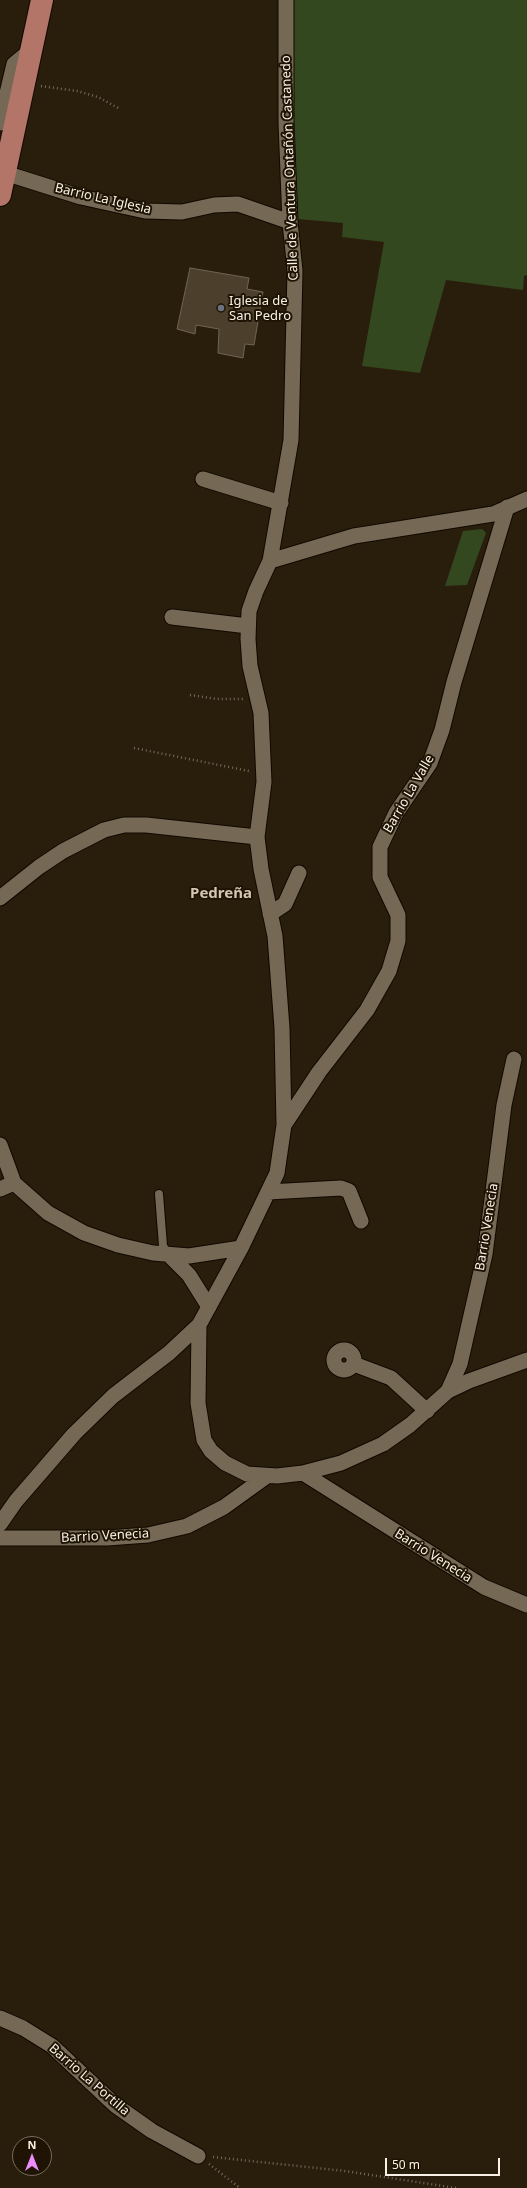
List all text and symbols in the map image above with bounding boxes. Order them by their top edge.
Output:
street label: Calle de Ventura Ontañón Castanedo [278,55,302,281]
street label: Barrio La Iglesia [53,180,153,218]
place label: Iglesia de San Pedro [229,293,291,324]
marker: Iglesia de San Pedro [216,303,226,313]
street label: Barrio La Valle [380,752,438,836]
district label: Pedreña [190,885,252,903]
street label: Barrio Venecia [472,1182,502,1272]
street label: Barrio Venecia [61,1526,149,1546]
street label: Barrio Venecia [391,1526,475,1586]
street label: Barrio La Portilla [46,2041,132,2119]
north arrow [12,2136,52,2176]
text: N [28,2137,36,2152]
scale bar [387,2150,502,2176]
text: 50 m [392,2156,420,2173]

